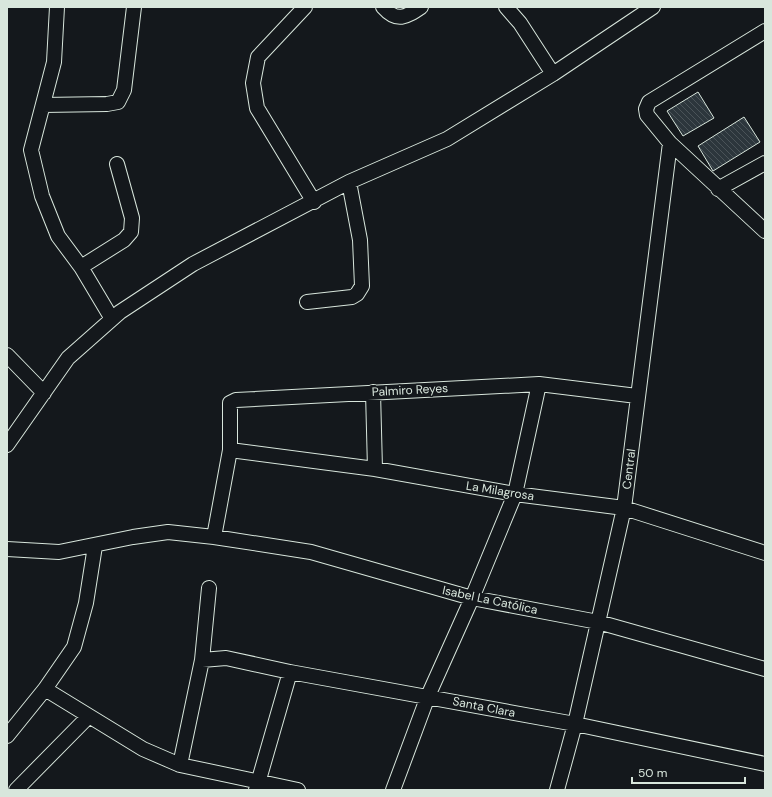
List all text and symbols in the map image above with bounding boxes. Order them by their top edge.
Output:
street label: Palmiro Reyes [371,380,449,400]
street label: Central [619,448,639,490]
street label: La Milagrosa [465,478,535,504]
street label: Isabel La Católica [441,582,539,618]
street label: Santa Clara [451,693,517,721]
scale bar [632,759,745,785]
text: 50 m [638,765,667,781]

